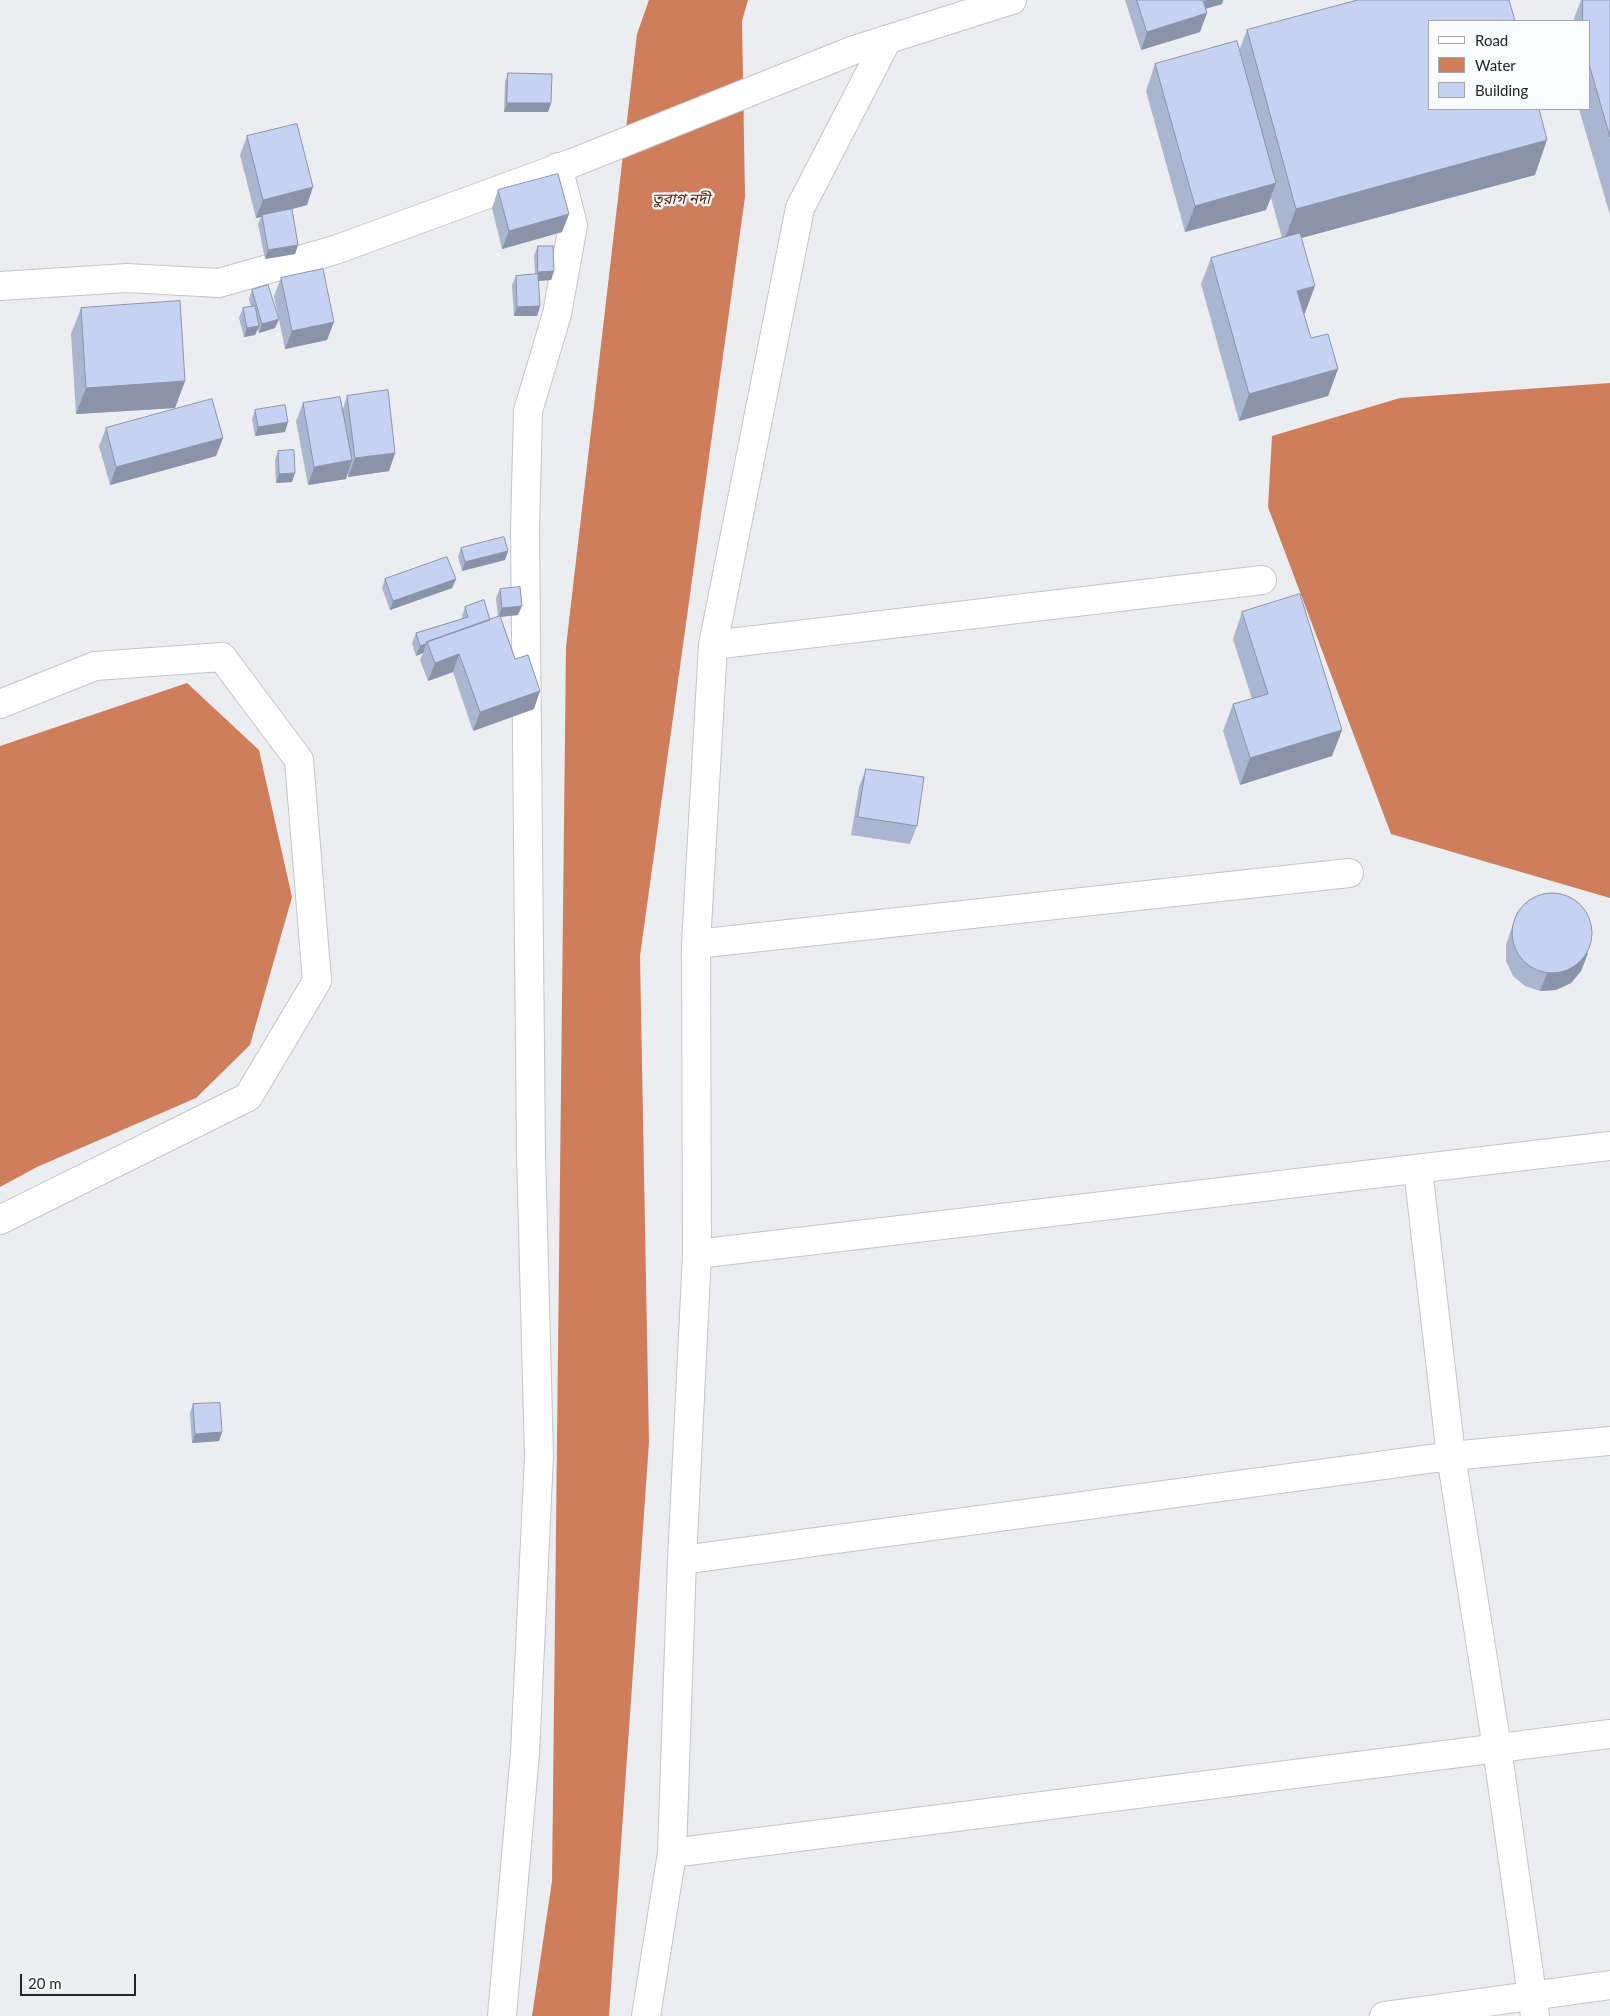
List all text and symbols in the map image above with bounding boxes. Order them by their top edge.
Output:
legend [1428,20,1590,110]
text: Road [1475,31,1508,49]
text: Water [1475,56,1516,74]
text: Building [1475,81,1528,99]
water label: তুরাগ নদী [652,190,710,208]
scale bar [22,1964,139,1996]
text: 20 m [28,1974,62,1992]

